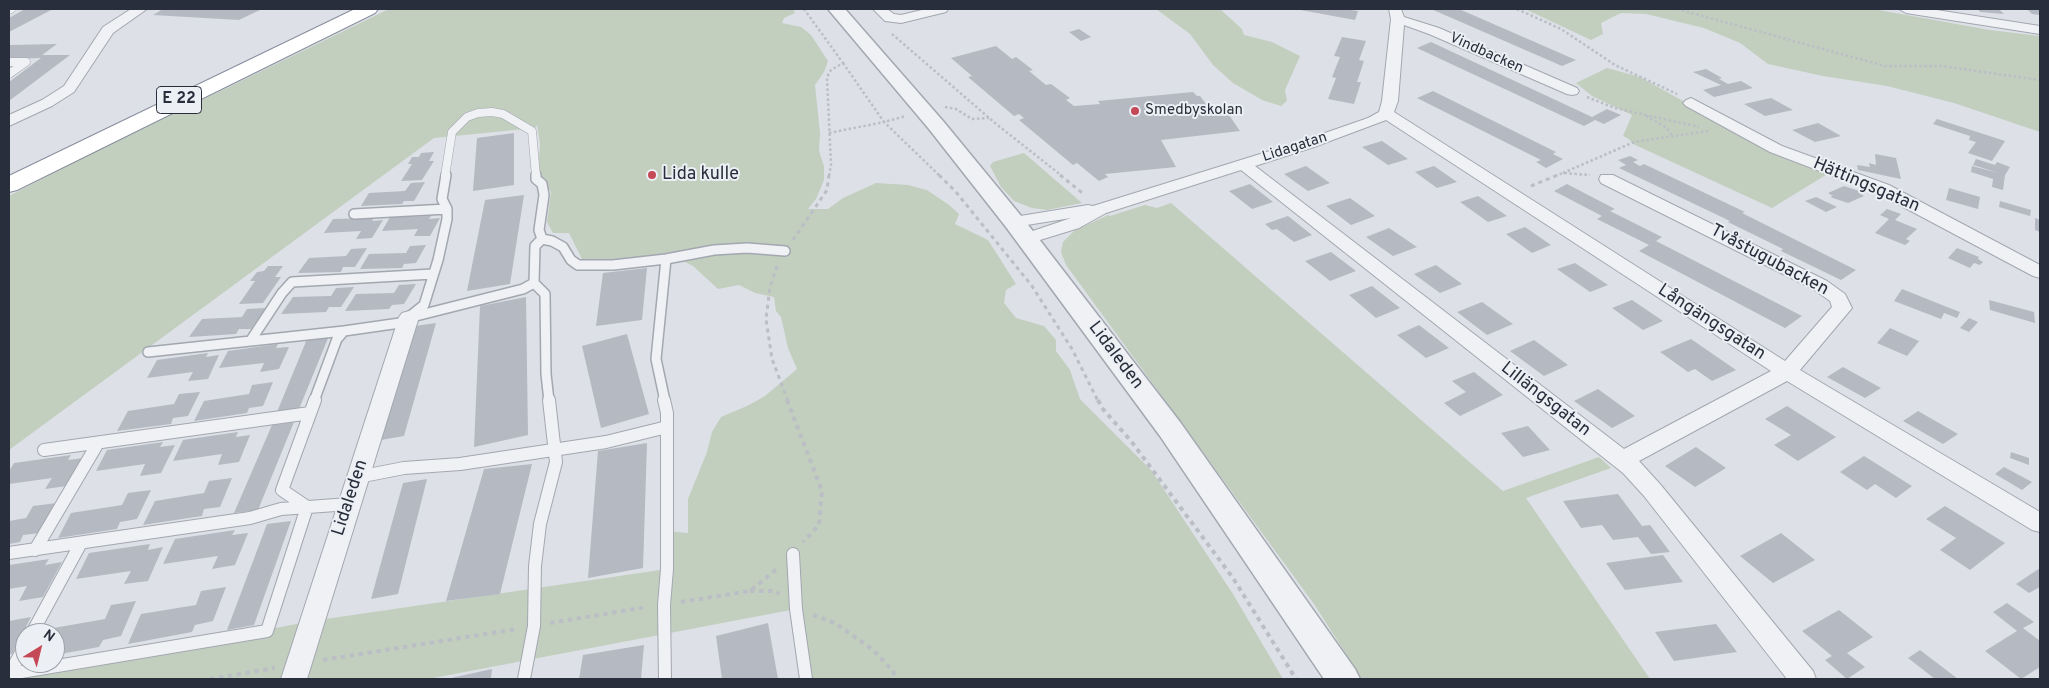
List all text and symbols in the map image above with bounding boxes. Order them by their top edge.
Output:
street label: Vindbacken [1446,30,1526,78]
road number: E 22 [156,86,202,114]
place label: Smedbyskolan [1145,102,1243,120]
marker: Smedbyskolan [1129,105,1141,117]
street label: Lidagatan [1260,129,1330,167]
street label: Hättingsgatan [1809,154,1923,218]
place label: Lida kulle [662,164,739,186]
marker: Lida kulle [646,169,658,181]
street label: Tvåstugubacken [1706,221,1832,301]
street label: Långängsgatan [1653,280,1769,366]
street label: Lidaleden [1083,318,1147,394]
street label: Lillängsgatan [1496,358,1594,442]
street label: Lidaleden [329,457,373,539]
north arrow [15,623,65,673]
text: N [39,626,58,646]

